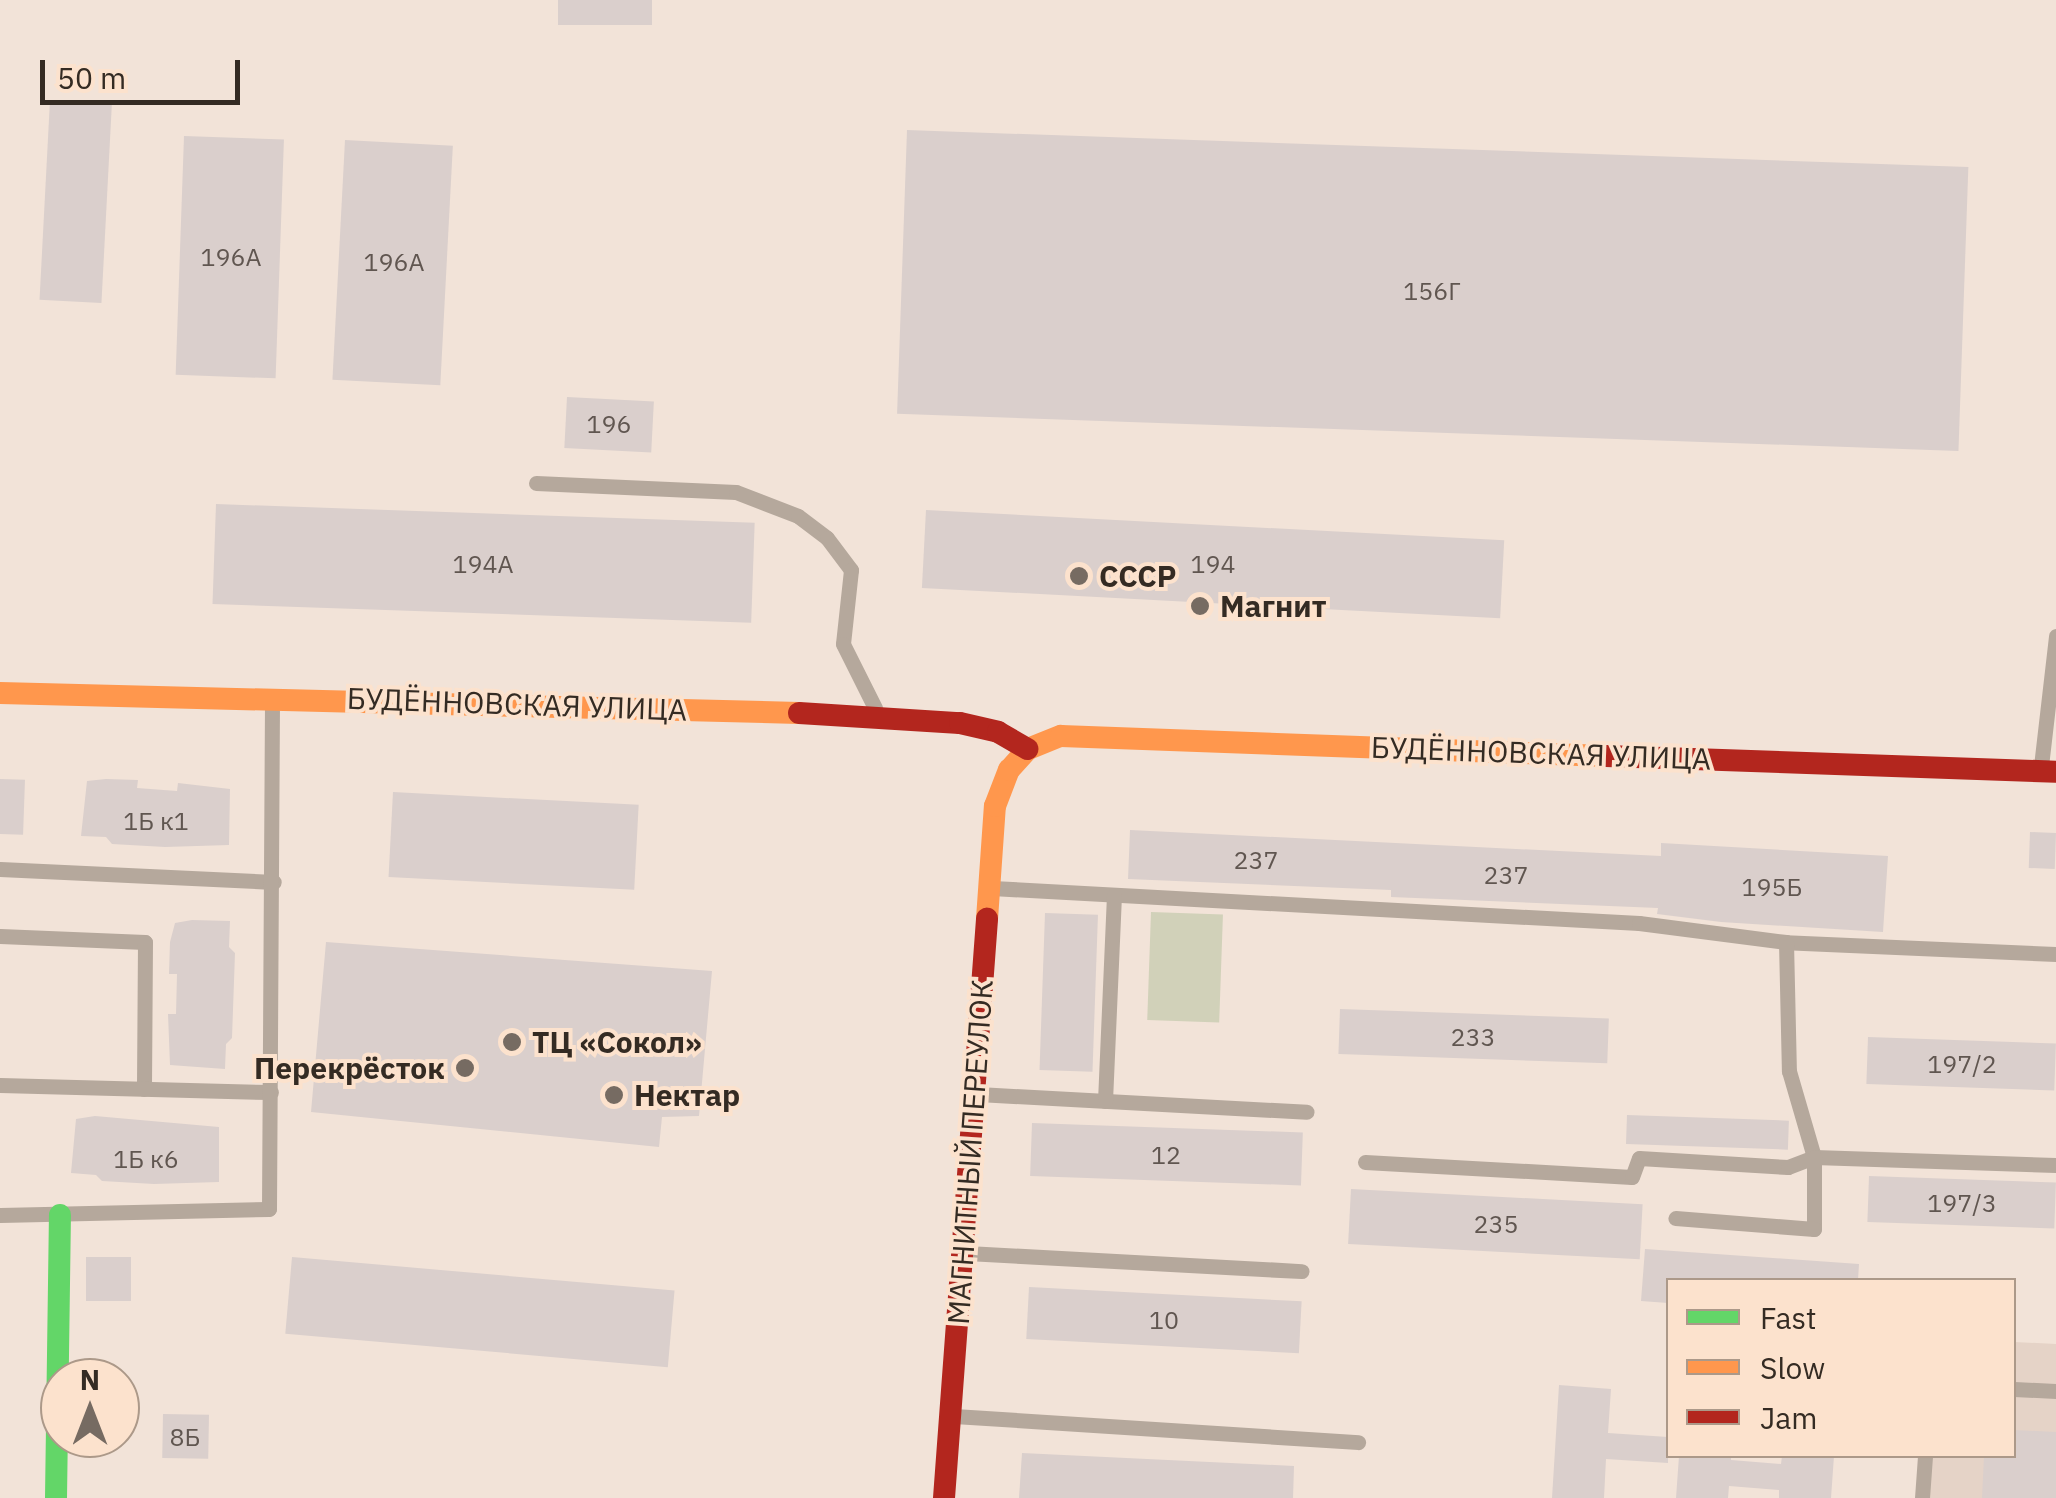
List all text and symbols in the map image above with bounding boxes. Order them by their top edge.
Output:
scale bar [45,40,245,102]
text: 50 m [57,58,126,97]
house number: 196А [200,242,262,272]
house number: 196А [363,247,425,277]
house number: 156Г [1403,276,1461,306]
house number: 196 [587,409,631,439]
house number: 194А [452,549,514,579]
house number: 194 [1191,549,1235,579]
place label: СССР [1099,558,1176,594]
marker: СССР [1068,565,1090,587]
place label: Магнит [1220,588,1326,624]
marker: Магнит [1189,595,1211,617]
street label: БУДЁННОВСКАЯ УЛИЦА [346,680,688,728]
street label: БУДЁННОВСКАЯ УЛИЦА [1370,729,1712,777]
house number: 1Б к1 [123,806,189,836]
house number: 237 [1234,845,1278,875]
house number: 237 [1484,860,1528,890]
house number: 195Б [1742,872,1802,902]
street label: МАГНИТНЫЙ ПЕРЕУЛОК [940,978,1000,1326]
house number: 233 [1451,1022,1495,1052]
place label: ТЦ «Сокол» [532,1024,702,1060]
marker: ТЦ «Сокол» [501,1031,523,1053]
house number: 197/2 [1927,1049,1997,1079]
place label: Перекрёсток [254,1050,445,1086]
marker: Перекрёсток [454,1057,476,1079]
place label: Нектар [634,1077,740,1113]
marker: Нектар [603,1084,625,1106]
house number: 12 [1151,1140,1181,1170]
house number: 1Б к6 [113,1144,179,1174]
house number: 197/3 [1927,1188,1997,1218]
house number: 235 [1474,1209,1518,1239]
legend [1666,1278,2016,1458]
text: Fast [1760,1298,1817,1337]
house number: 10 [1149,1305,1179,1335]
text: Slow [1760,1348,1825,1387]
north arrow [40,1358,140,1458]
text: N [80,1361,100,1398]
text: Jam [1760,1398,1818,1437]
house number: 8Б [170,1422,200,1452]

